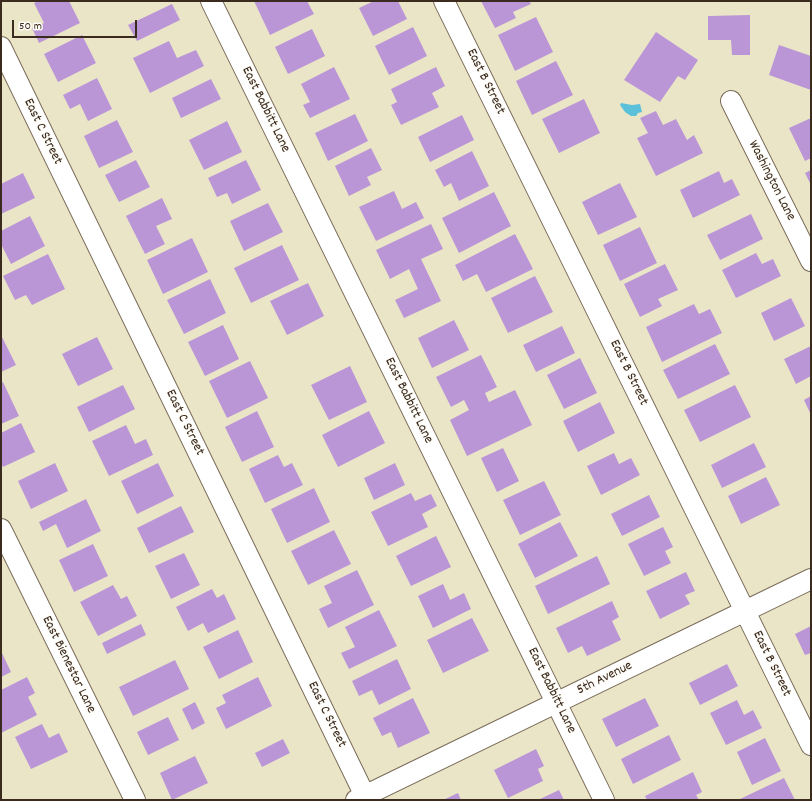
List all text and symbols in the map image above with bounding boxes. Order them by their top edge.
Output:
scale bar [14,12,139,38]
text: 50 m [19,18,42,35]
street label: East B Street [462,46,508,118]
street label: East Babbitt Lane [237,64,293,156]
street label: East C Street [19,96,65,168]
street label: Washington Lane [744,138,798,224]
street label: East B Street [605,337,651,409]
street label: East Babbitt Lane [380,355,436,447]
street label: East C Street [161,387,207,459]
street label: East Bienestar Lane [37,614,99,716]
street label: East B Street [748,628,794,700]
street label: East Babbitt Lane [523,645,579,737]
street label: 5th Avenue [575,658,635,700]
street label: East C Street [303,679,349,751]

